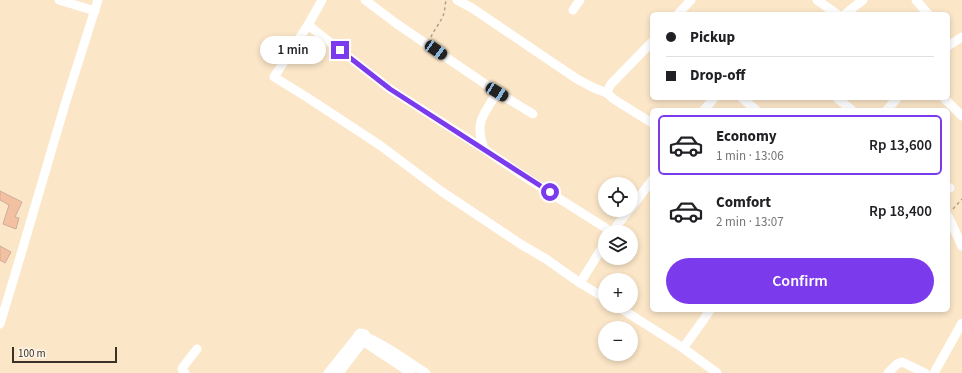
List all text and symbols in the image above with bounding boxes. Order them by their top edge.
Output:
text: Pickup [690,27,735,48]
callout: 1 min [260,36,326,64]
car [423,38,449,62]
text: 1 min [278,41,308,59]
route end [331,41,349,59]
text: Drop-off [690,65,745,86]
car [484,81,510,103]
text: Economy [716,126,777,147]
icon: car [668,127,704,163]
text: Rp 13,600 [869,135,932,156]
text: 1 min · 13:06 [716,147,784,165]
map controls [598,177,638,361]
button: locate [598,177,638,217]
route start [541,183,559,201]
text: Comfort [716,192,771,213]
icon: car [668,193,704,229]
text: Rp 18,400 [869,201,932,222]
text: 2 min · 13:07 [716,213,784,231]
button: layers [598,225,638,265]
button: Confirm [666,258,934,304]
button: + [598,273,638,313]
button: − [598,321,638,361]
scale bar [12,345,117,364]
text: 100 m [18,346,46,361]

